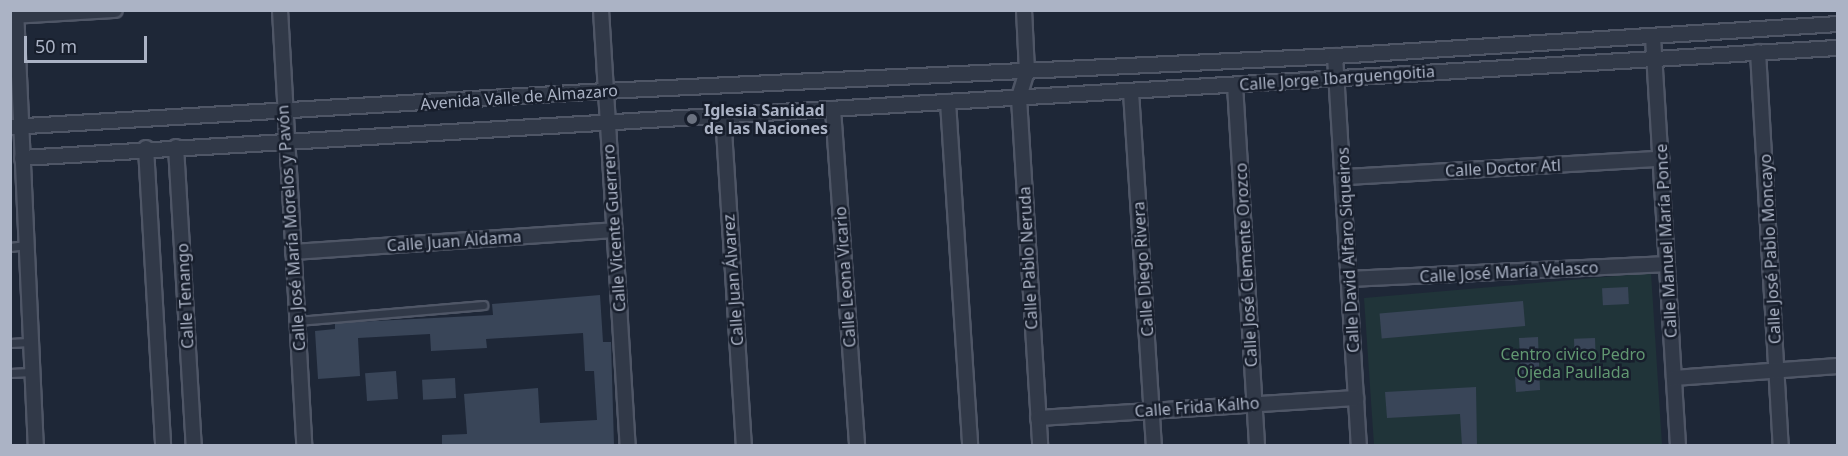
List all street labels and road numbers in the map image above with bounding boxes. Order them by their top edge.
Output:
street label: Calle Jorge Ibarguengoitia [1239,62,1435,94]
street label: Avenida Valle de Almazaro [420,81,618,113]
street label: Calle José María Morelos y Pavón [273,104,309,352]
street label: Calle Vicente Guerrero [599,143,629,313]
street label: Calle Manuel María Ponce [1651,143,1681,339]
street label: Calle David Alfaro Siqueiros [1333,147,1363,353]
street label: Calle José Pablo Moncayo [1755,153,1785,345]
street label: Calle Doctor Atl [1445,155,1561,181]
street label: Calle José Clemente Orozco [1231,162,1261,368]
street label: Calle Pablo Neruda [1015,186,1041,330]
street label: Calle Diego Rivera [1129,201,1157,337]
street label: Calle Leona Vicario [830,206,860,348]
street label: Calle Juan Álvarez [719,214,747,346]
street label: Calle Juan Aldama [386,227,522,255]
street label: Calle Tenango [173,243,197,349]
street label: Calle José María Velasco [1419,258,1599,286]
street label: Calle Frida Kalho [1134,393,1260,421]

